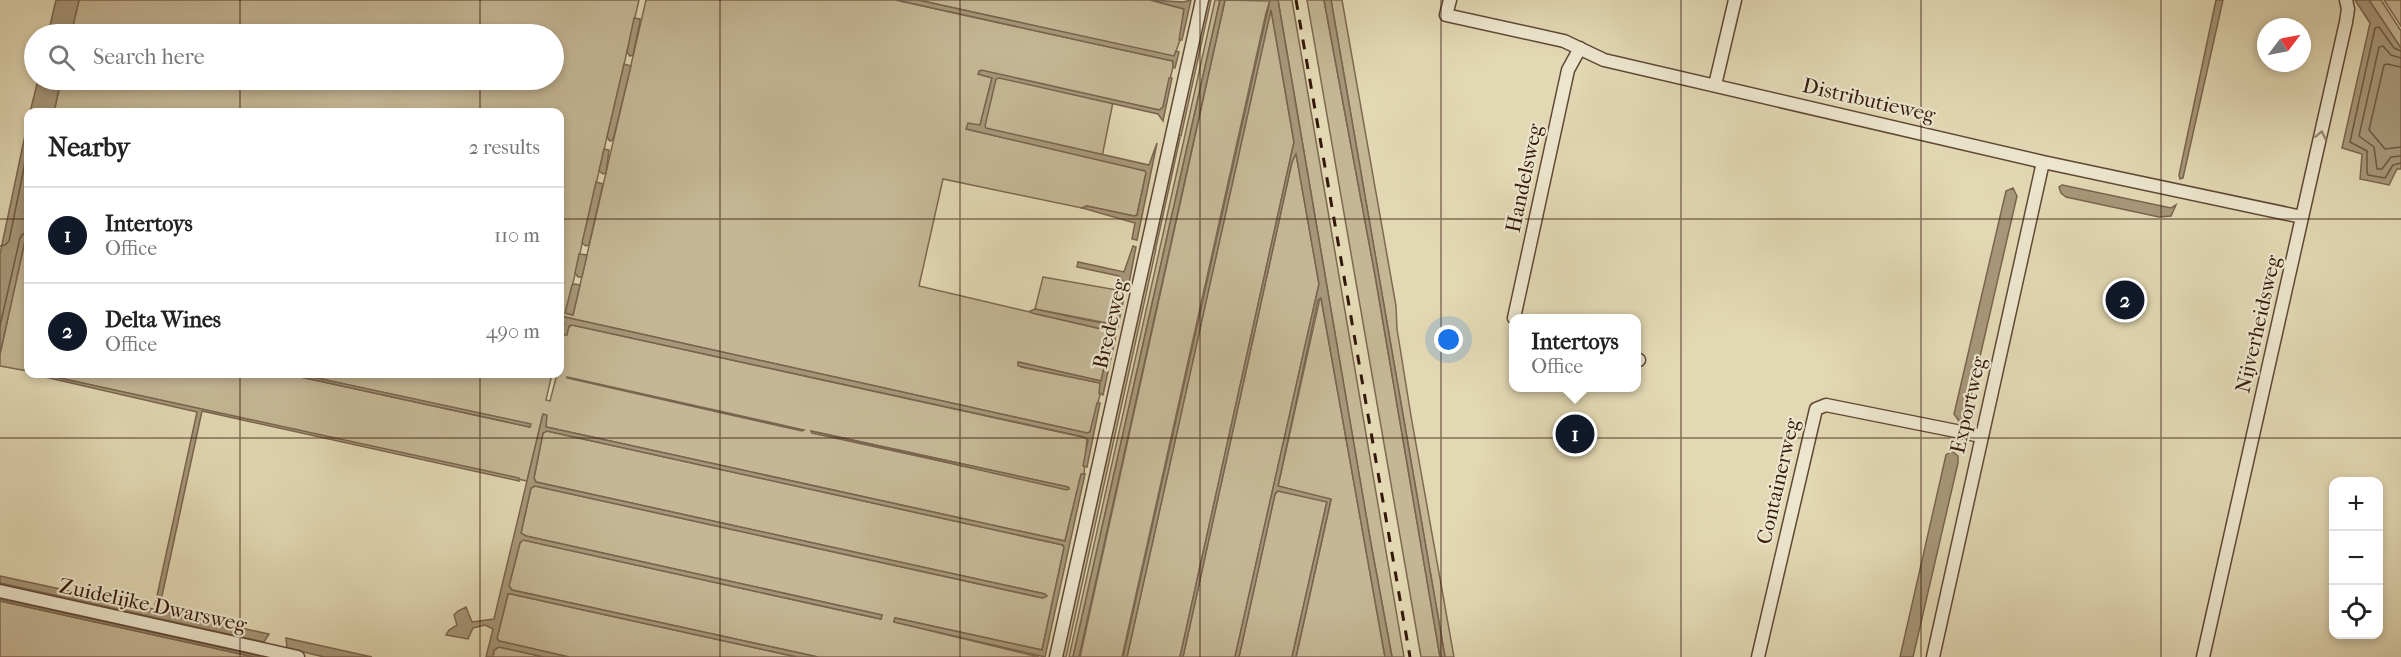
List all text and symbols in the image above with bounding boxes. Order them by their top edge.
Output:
north arrow [2257,18,2311,72]
search box [24,24,564,90]
icon: search [45,41,78,74]
text: Search here [93,44,205,70]
street label: Distributieweg [1800,73,1939,127]
street label: Handelsweg [1501,121,1547,235]
one-way arrow [2314,130,2327,140]
text: Nearby [48,132,130,163]
text: 2 results [469,136,540,159]
text: Intertoys [105,211,193,237]
text: 1 [64,224,71,247]
text: 110 m [494,224,540,247]
text: Office [105,237,157,260]
street label: Nijverheidsweg [2231,252,2286,395]
street label: Bredeweg [1088,276,1132,371]
pin: 2 [2106,278,2144,322]
text: Delta Wines [105,307,221,333]
popup [1509,314,1641,392]
text: 2 [62,320,73,343]
text: 490 m [486,320,540,343]
your location [1434,325,1463,354]
text: Intertoys [1531,329,1619,355]
text: Office [105,333,157,356]
street label: Exportweg [1945,353,1991,456]
text: Office [1531,355,1583,378]
pin: 1 [1556,412,1594,456]
street label: Containerweg [1752,415,1804,546]
map controls [2329,477,2383,639]
button: + [2329,477,2383,531]
button: − [2329,531,2383,585]
street label: Zuidelijke Dwarsweg [57,573,250,637]
button: locate [2329,585,2383,639]

